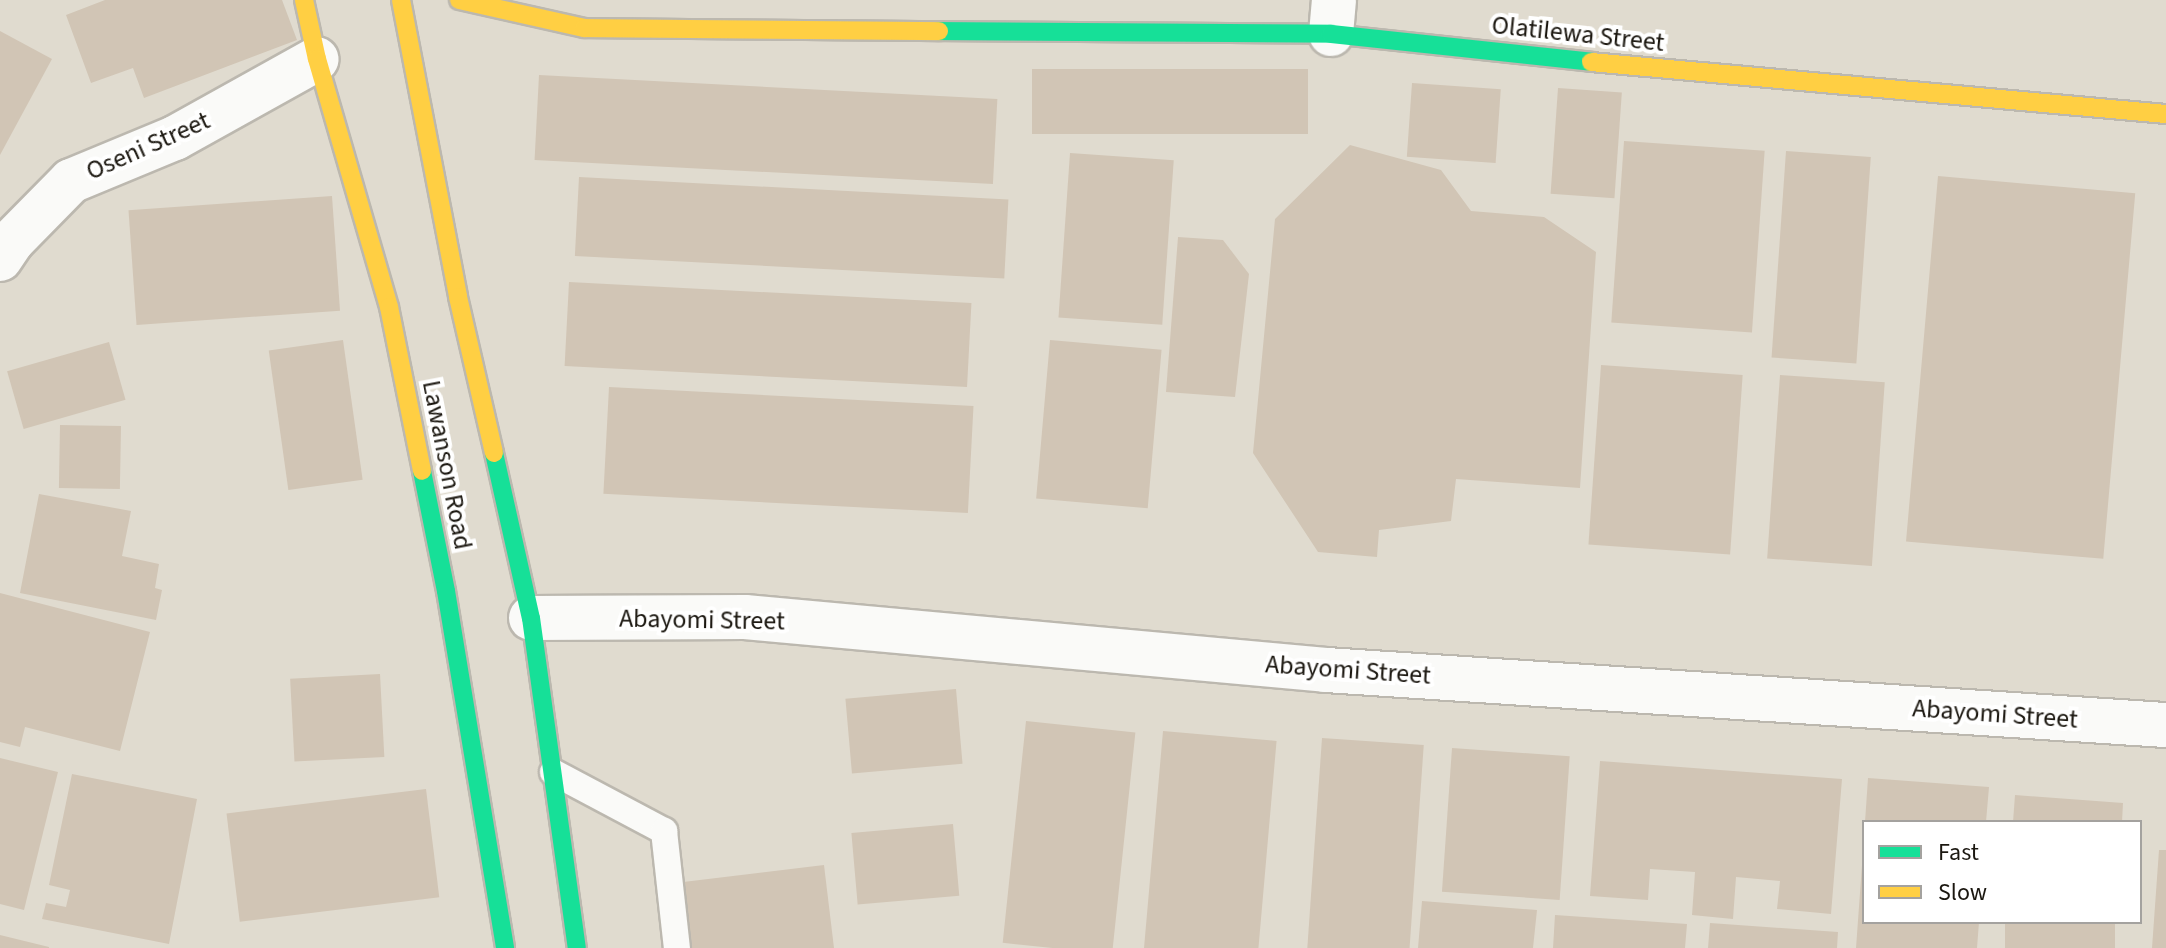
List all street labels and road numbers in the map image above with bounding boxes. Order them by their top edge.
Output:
street label: Olatilewa Street [1490,9,1666,59]
street label: Oseni Street [81,105,215,187]
street label: Lawanson Road [415,378,479,552]
street label: Abayomi Street [619,603,785,637]
street label: Abayomi Street [1264,649,1432,691]
street label: Abayomi Street [1911,693,2079,735]

